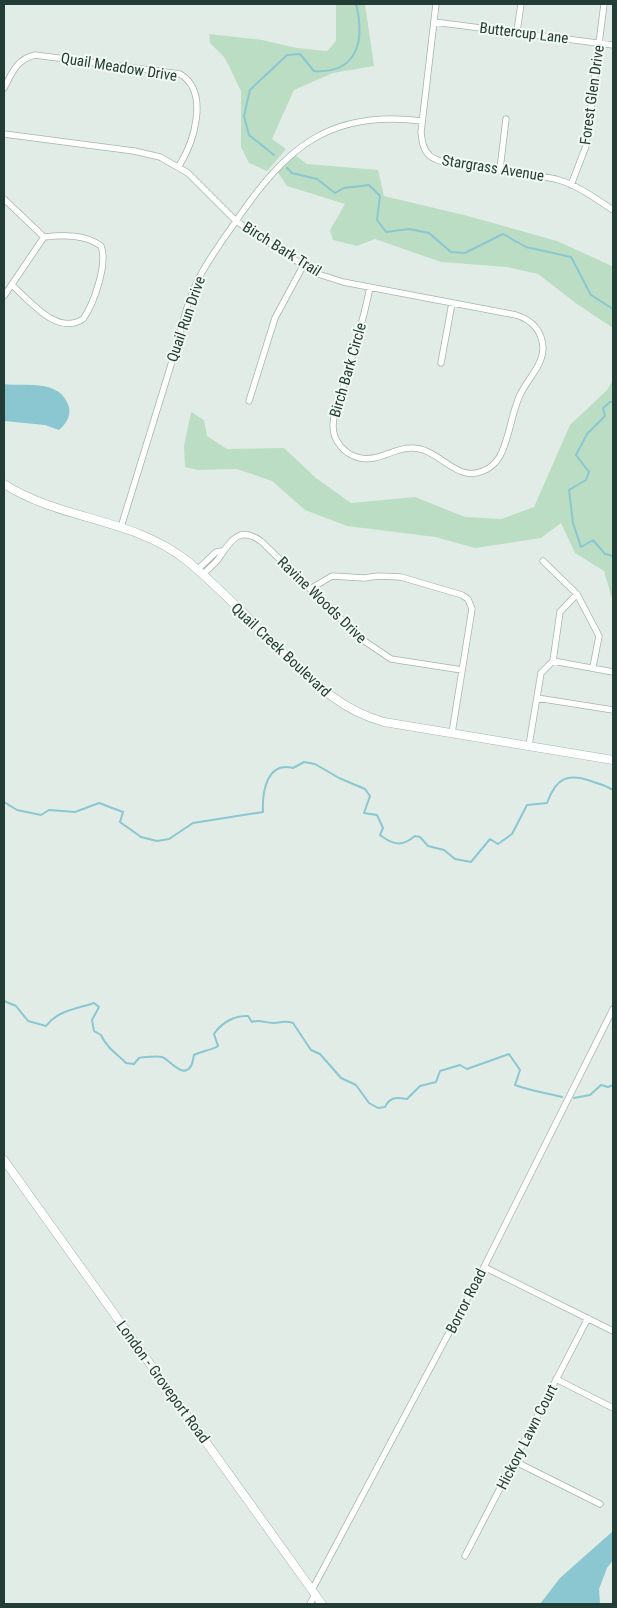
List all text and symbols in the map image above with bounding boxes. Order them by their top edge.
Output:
street label: Buttercup Lane [479,19,569,47]
street label: Forest Glen Drive [576,44,608,146]
street label: Quail Meadow Drive [60,49,178,85]
street label: Stargrass Avenue [441,151,545,185]
street label: Birch Bark Trail [239,218,325,280]
street label: Quail Run Drive [163,274,209,364]
street label: Birch Bark Circle [326,321,370,419]
street label: Ravine Woods Drive [274,553,370,647]
street label: Quail Creek Boulevard [227,599,335,701]
street label: Borror Road [442,1266,490,1336]
street label: London - Groveport Road [113,1317,213,1447]
street label: Hickory Lawn Court [493,1381,561,1493]

